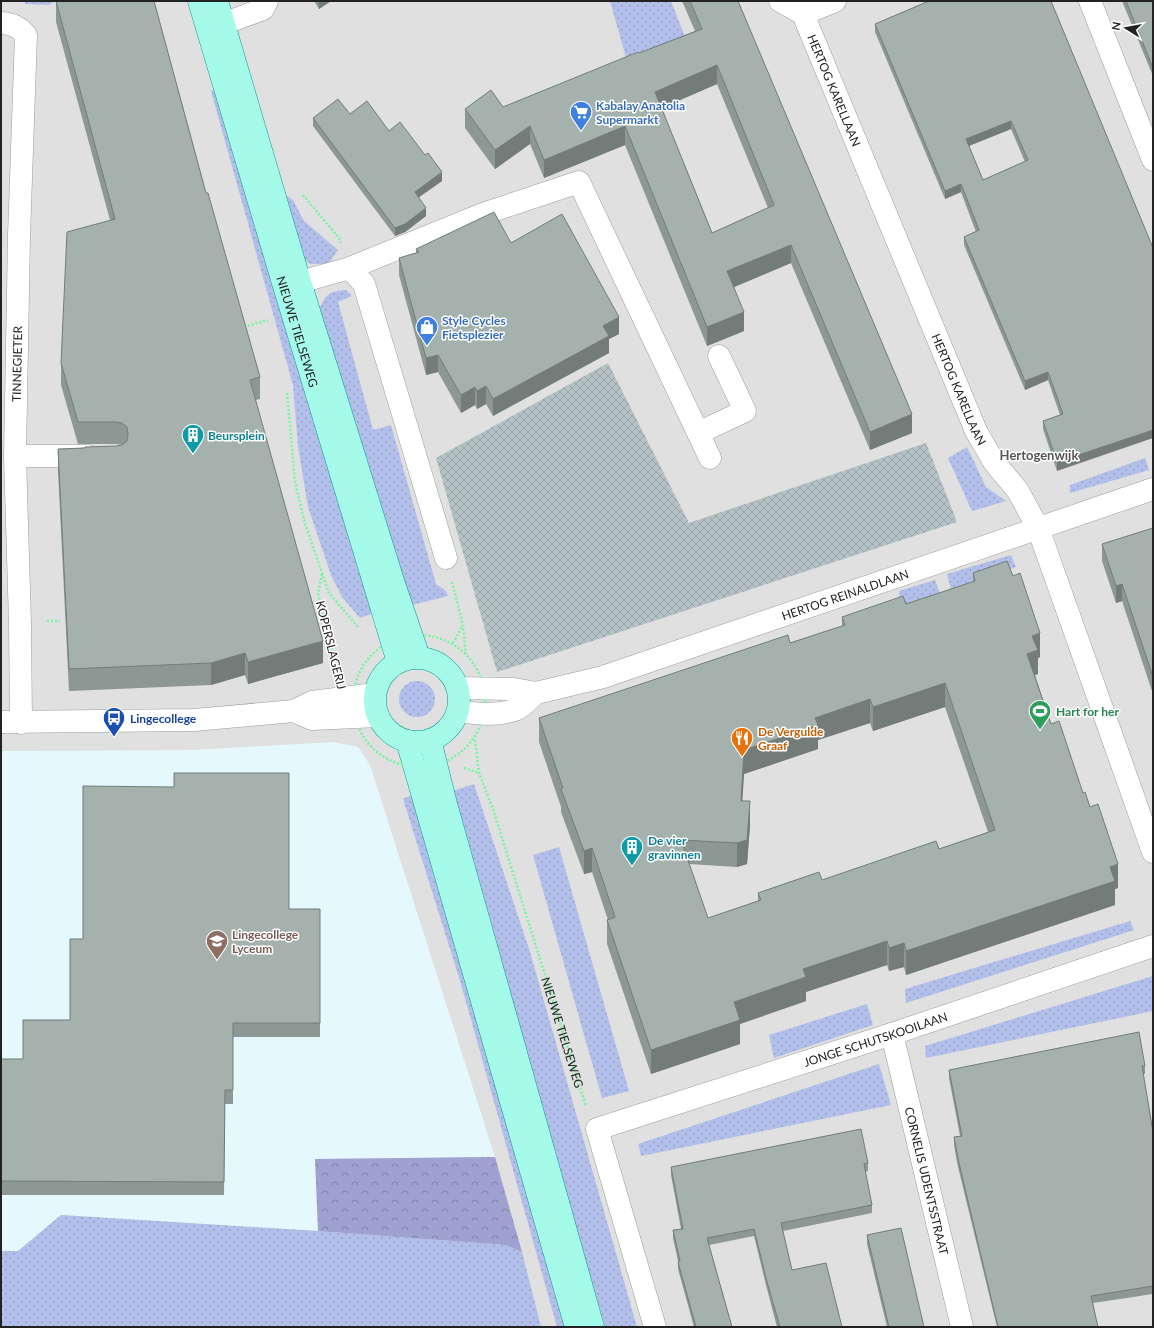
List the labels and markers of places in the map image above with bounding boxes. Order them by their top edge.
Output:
place label: Kabalay Anatolia Supermarkt [596,98,685,127]
supermarket icon: Kabalay Anatolia Supermarkt [568,99,594,132]
place label: Style Cycles Fietsplezier [442,313,506,342]
shop icon: Style Cycles Fietsplezier [414,314,440,347]
building icon: Beursplein [180,422,206,455]
place label: Beursplein [208,428,265,443]
sports icon: Hart for her [1027,698,1053,731]
place label: Hart for her [1056,704,1119,719]
bus stop icon: Lingecollege [101,705,127,738]
place label: Lingecollege [130,711,197,726]
place label: De Vergulde Graaf [758,724,824,753]
restaurant icon: De Vergulde Graaf [729,725,755,758]
place label: De vier gravinnen [648,833,701,862]
building icon: De vier gravinnen [619,834,645,867]
place label: Lingecollege Lyceum [232,927,299,956]
school or university icon: Lingecollege Lyceum [204,928,230,961]

